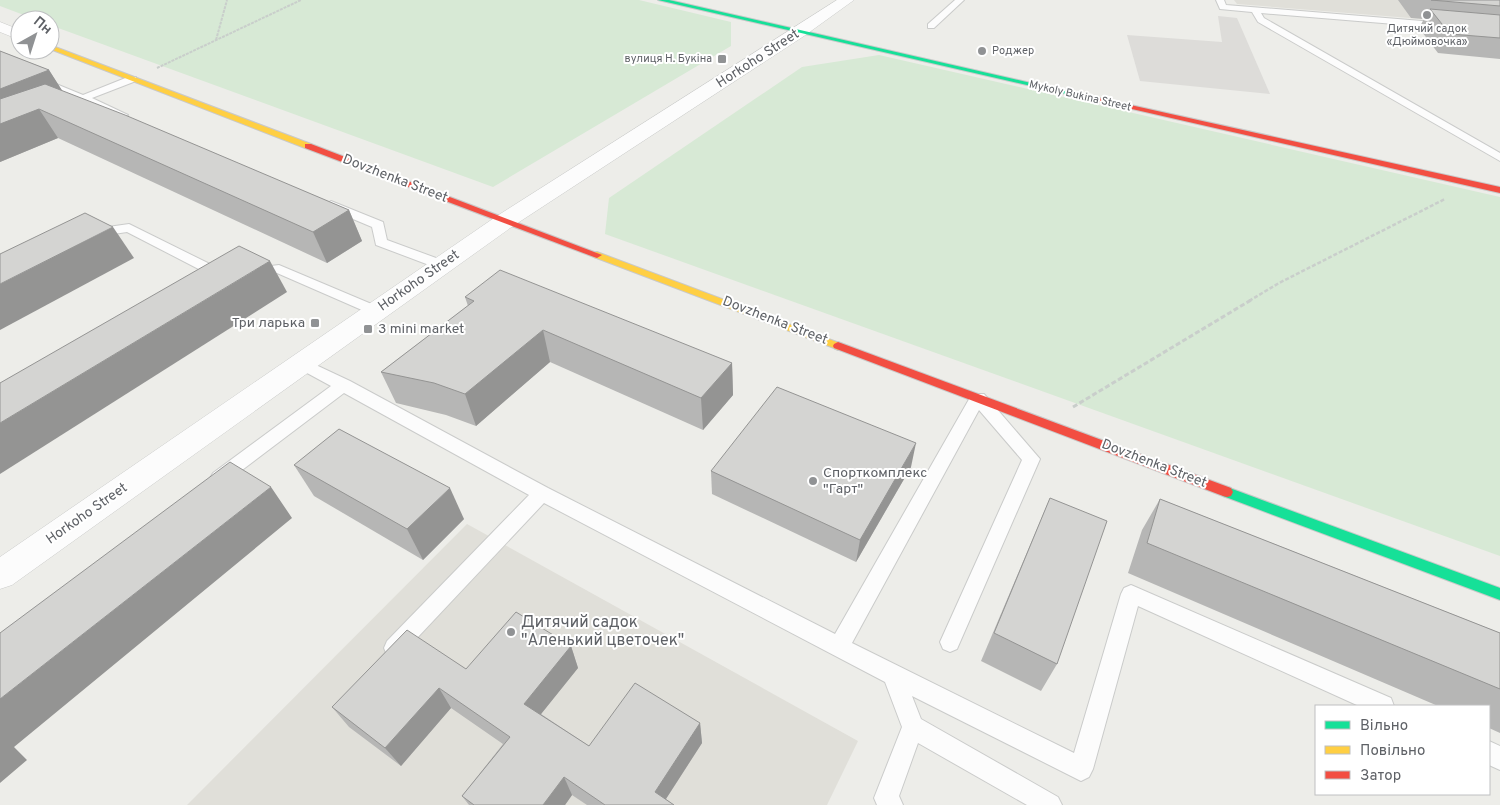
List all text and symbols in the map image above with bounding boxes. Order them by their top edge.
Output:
marker: Дитячий садок «Дюймовочка» [1421,9,1433,21]
north arrow [10,10,60,60]
text: Пн [30,14,55,39]
place label: Дитячий садок «Дюймовочка» [1386,22,1468,49]
street label: Horkoho Street [713,26,803,92]
place label: Роджер [992,44,1034,58]
marker: Роджер [976,45,988,57]
place label: вулиця Н. Букіна [625,52,712,66]
marker: вулиця Н. Букіна [716,53,728,65]
street label: Mykoly Bukina Street [1027,77,1133,115]
street label: Dovzhenka Street [340,151,450,207]
street label: Horkoho Street [375,247,463,315]
street label: Dovzhenka Street [720,293,830,349]
place label: Три ларька [232,315,305,332]
marker: Три ларька [309,317,321,329]
place label: 3 mini market [378,321,464,338]
marker: 3 mini market [362,323,374,335]
street label: Dovzhenka Street [1099,436,1209,492]
place label: Спорткомплекс "Гарт" [823,465,927,498]
marker: Спорткомплекс "Гарт" [807,475,819,487]
street label: Horkoho Street [43,480,131,548]
place label: Дитячий садок "Аленький цветочек" [521,613,684,651]
marker: Дитячий садок "Аленький цветочек" [505,626,517,638]
legend [1315,705,1490,795]
text: Вільно [1360,717,1408,736]
text: Повільно [1360,742,1425,761]
text: Затор [1360,767,1401,786]

